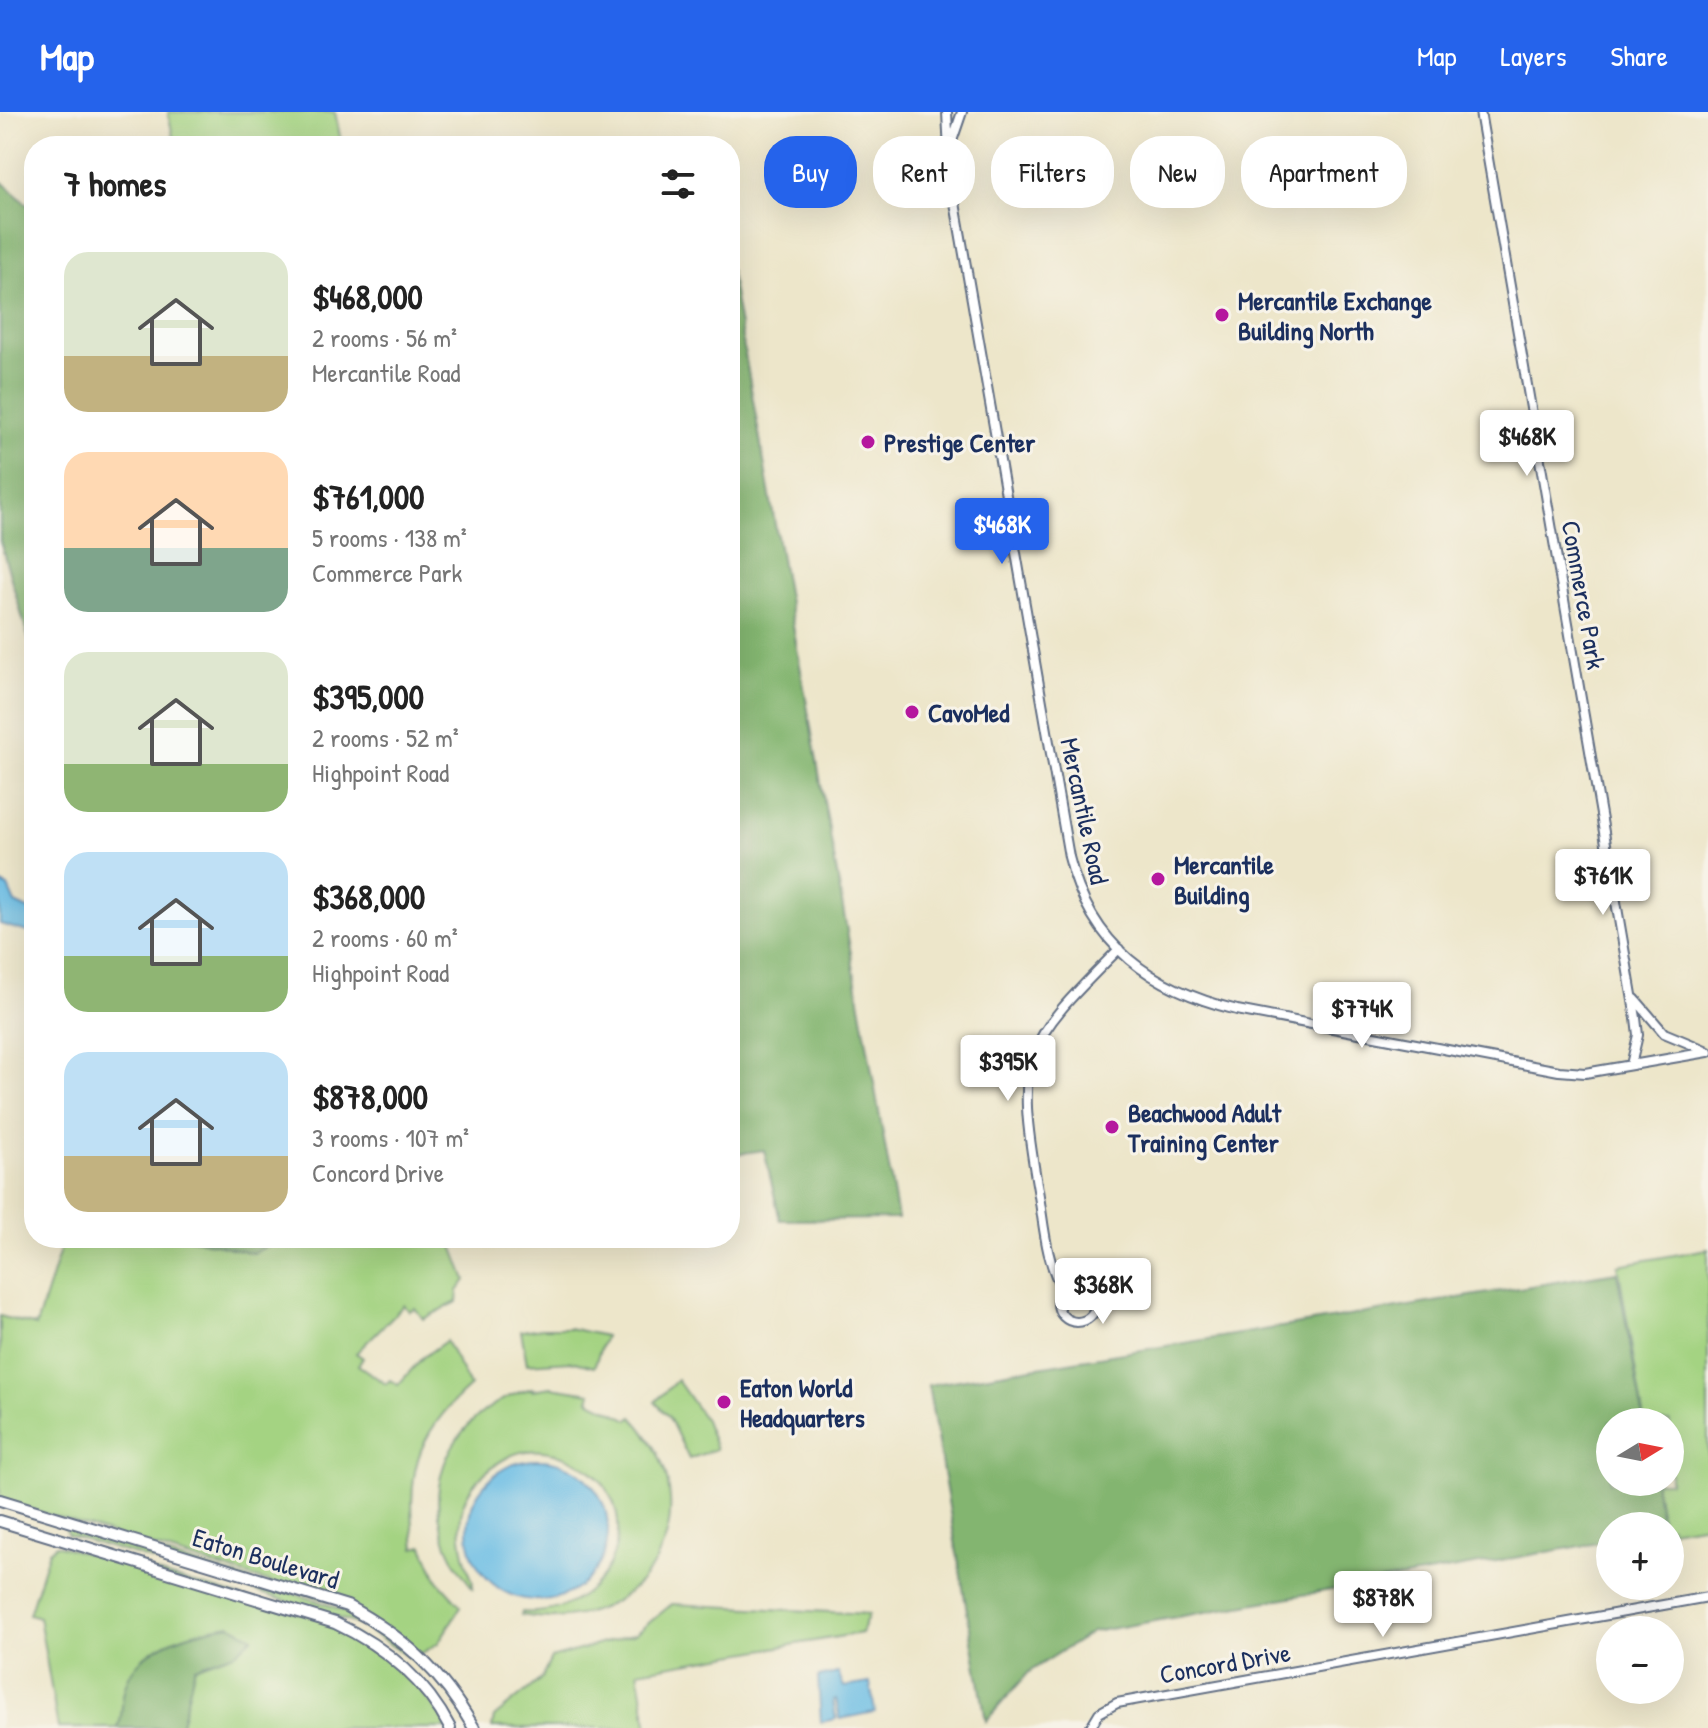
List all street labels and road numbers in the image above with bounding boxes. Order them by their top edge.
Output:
street label: Commerce Park [1554,518,1614,672]
street label: Mercantile Road [1052,735,1118,887]
street label: Eaton Boulevard [189,1519,343,1597]
street label: Concord Drive [1157,1634,1293,1692]

